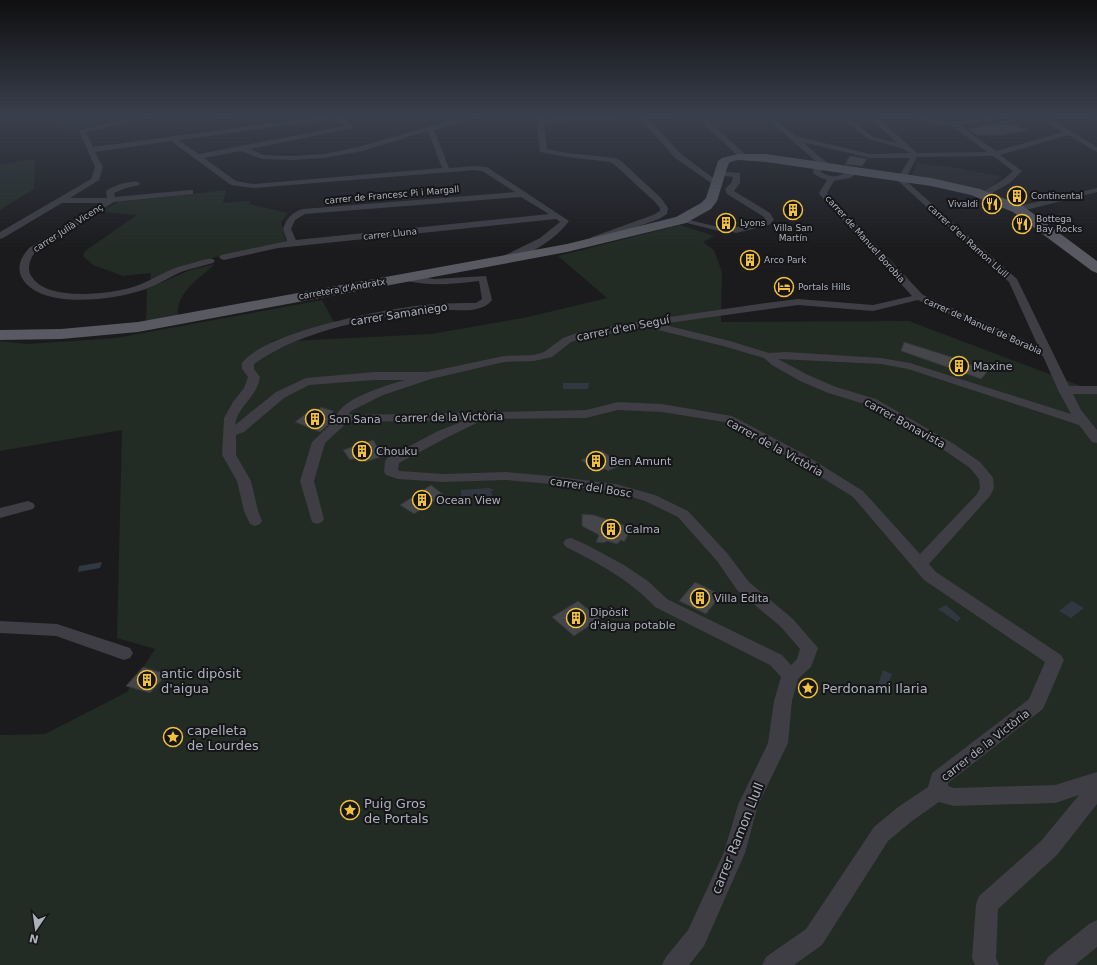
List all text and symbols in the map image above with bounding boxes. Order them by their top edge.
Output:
street label: carrer de Francesc Pi i Margall [324,184,460,206]
building icon: Continental [1006,185,1028,207]
place label: Continental [1031,191,1083,201]
street label: carrer de Manuel Borobia [823,193,907,285]
restaurant icon: Vivaldi [981,193,1003,215]
building icon: Villa San Martín [782,199,804,221]
place label: Vivaldi [948,199,978,209]
street label: carrer Julià Vicenç [31,202,105,254]
street label: carrer d'en Ramon Llull [926,202,1010,280]
building icon: Lyons [715,212,737,234]
restaurant icon: Bottega Bay Rocks [1011,213,1033,235]
place label: Bottega Bay Rocks [1036,214,1082,234]
place label: Lyons [740,218,766,228]
place label: Villa San Martín [774,223,812,243]
street label: carrer Lluna [363,226,417,242]
building icon: Arco Park [739,249,761,271]
place label: Arco Park [764,255,807,265]
street label: carretera d'Andratx [298,276,387,302]
hotel icon: Portals Hills [773,276,795,298]
place label: Portals Hills [798,282,851,292]
street label: carrer de Manuel de Borabia [922,295,1044,357]
street label: carrer Samaniego [350,300,449,329]
street label: carrer d'en Seguí [576,313,671,344]
building icon: Maxine [948,355,970,377]
place label: Maxine [973,360,1013,373]
street label: carrer Bonavista [862,396,947,451]
building icon: Son Sana [304,408,326,430]
street label: carrer de la Victòria [395,410,503,425]
place label: Son Sana [329,413,381,426]
street label: carrer de la Victòria [724,415,825,479]
building icon: Chouku [351,440,373,462]
place label: Chouku [376,445,417,458]
building icon: Ben Amunt [585,450,607,472]
place label: Ben Amunt [610,455,672,468]
street label: carrer del Bosc [549,475,633,500]
building icon: Ocean View [411,489,433,511]
place label: Ocean View [436,494,501,507]
building icon: Calma [600,518,622,540]
place label: Calma [625,523,660,536]
building icon: Villa Edita [689,587,711,609]
place label: Villa Edita [714,592,769,605]
place label: Dipòsit d'aigua potable [590,606,676,632]
building icon: Dipòsit d'aigua potable [565,607,587,629]
place label: antic dipòsit d'aigua [161,666,241,696]
building icon: antic dipòsit d'aigua [136,669,158,691]
place icon: Perdonami Ilaria [797,677,819,699]
place label: Perdonami Ilaria [822,681,928,696]
street label: carrer de la Victòria [939,707,1032,784]
place label: capelleta de Lourdes [187,723,259,753]
place icon: capelleta de Lourdes [162,726,184,748]
street label: carrer Ramon Llull [708,780,767,896]
place label: Puig Gros de Portals [364,796,429,826]
place icon: Puig Gros de Portals [339,799,361,821]
north arrow [16,909,56,949]
text: N [28,931,40,946]

